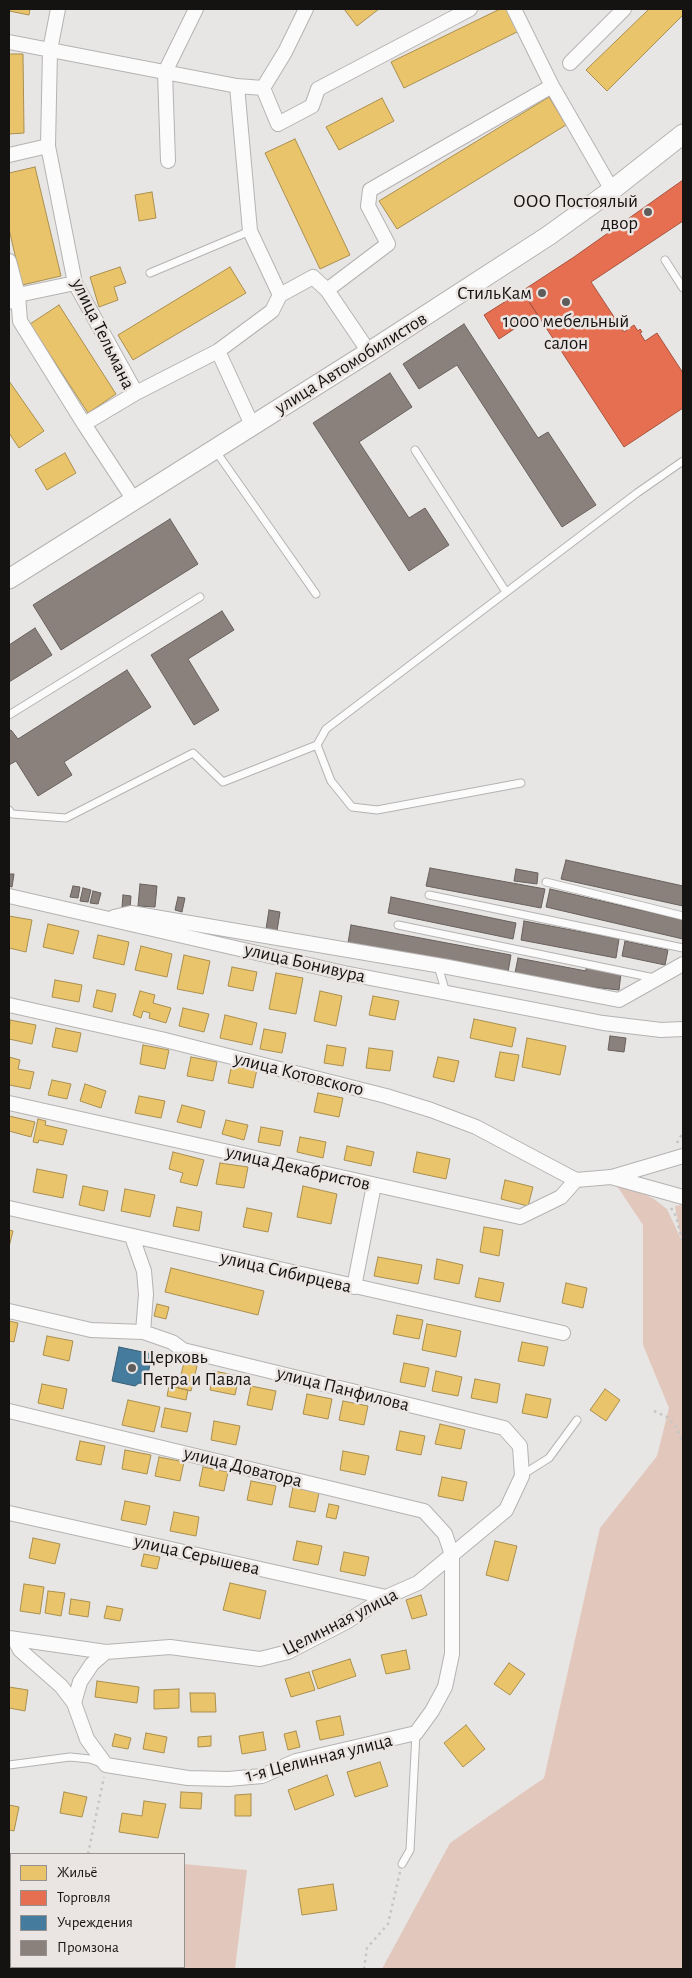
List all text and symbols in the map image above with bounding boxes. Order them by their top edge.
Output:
place label: ООО Постоялый двор [513,190,638,234]
marker: ООО Постоялый двор [642,206,654,218]
street label: улица Тельмана [66,275,140,393]
place label: СтильКам [457,282,532,304]
marker: СтильКам [536,287,548,299]
marker: 1000 мебельный салон [560,296,572,308]
street label: улица Автомобилистов [271,307,431,419]
place label: 1000 мебельный салон [503,310,629,354]
street label: улица Бонивура [242,938,368,988]
street label: улица Котовского [232,1047,366,1101]
street label: улица Декабристов [224,1140,372,1196]
street label: улица Сибирцева [218,1246,354,1298]
place label: Церковь Петра и Павла [142,1346,251,1390]
street label: улица Панфилова [274,1361,412,1417]
marker: Церковь Петра и Павла [126,1362,138,1374]
street label: улица Доватора [181,1441,305,1493]
street label: улица Серышева [132,1529,262,1581]
street label: Целинная улица [279,1583,401,1661]
street label: 1-я Целинная улица [243,1729,395,1787]
legend [10,1853,185,1968]
text: Жильё [57,1865,97,1880]
text: Торговля [57,1890,111,1905]
text: Учреждения [57,1915,133,1930]
text: Промзона [57,1940,119,1955]

